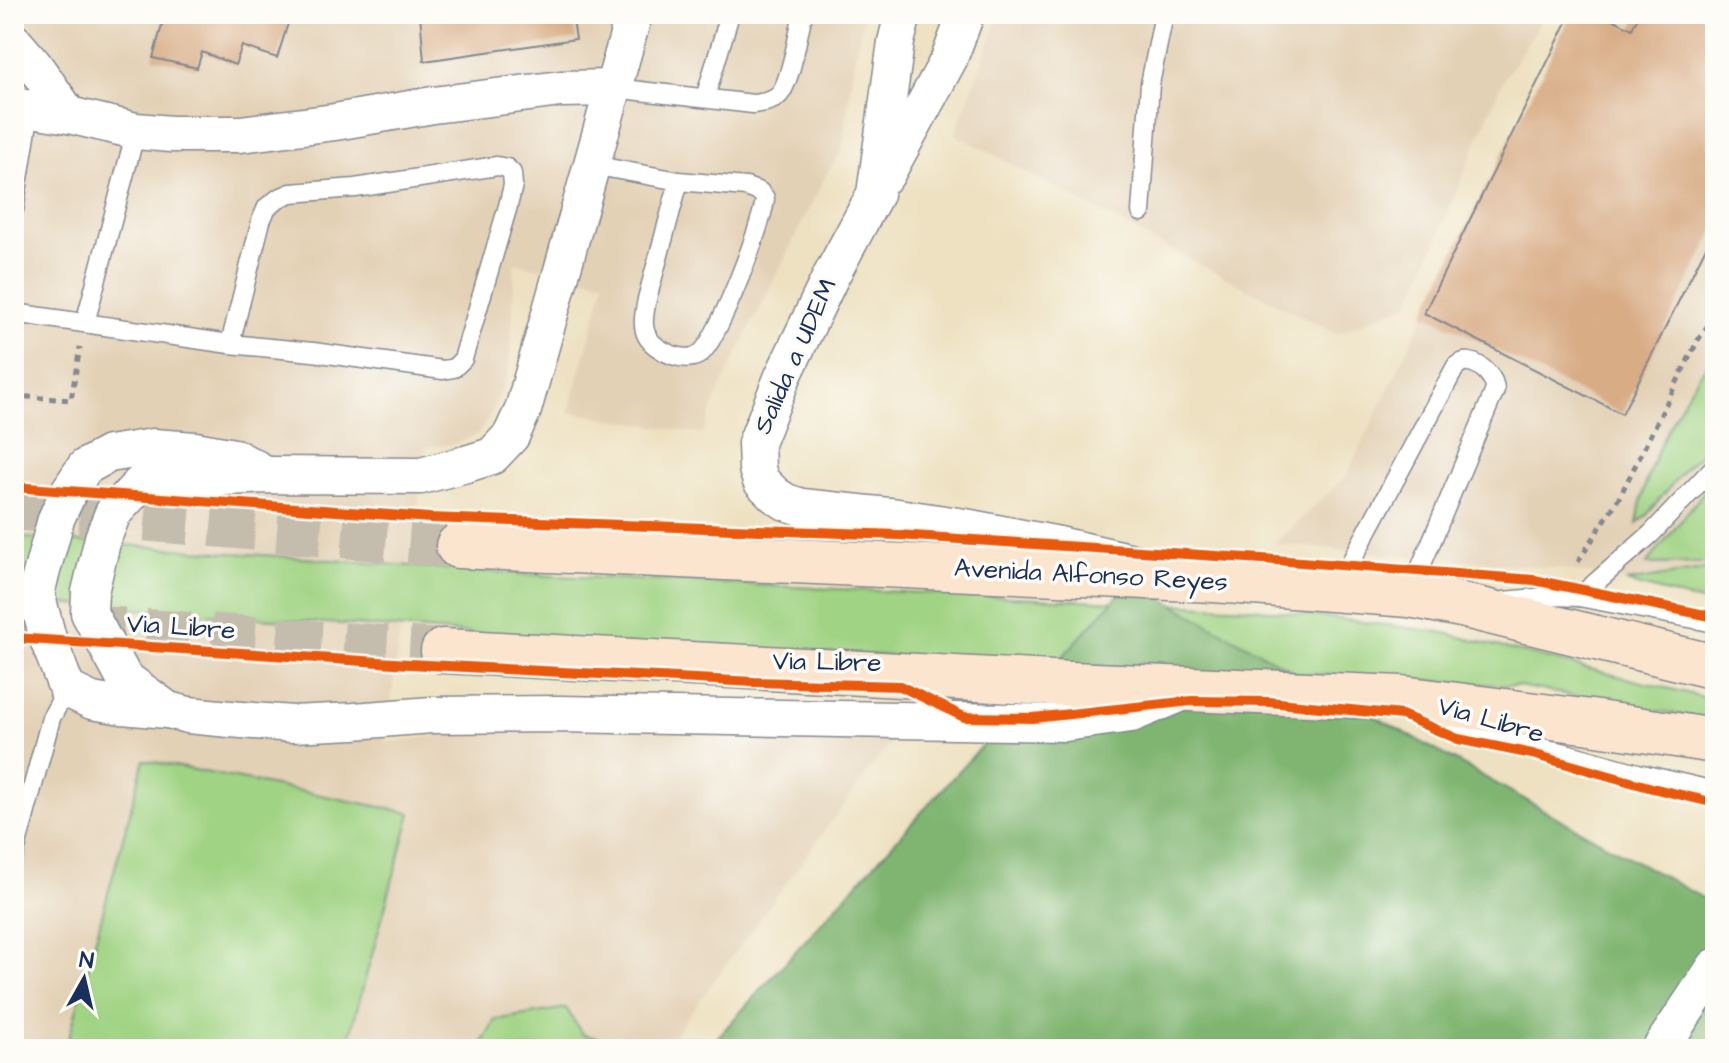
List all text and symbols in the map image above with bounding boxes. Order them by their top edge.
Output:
street label: Salida a UDEM [745,272,845,440]
street label: Avenida Alfonso Reyes [953,550,1229,602]
street label: Via Libre [125,605,237,649]
street label: Via Libre [772,643,882,681]
street label: Via Libre [1434,688,1548,752]
north arrow [44,939,124,1019]
text: N [78,944,96,977]

